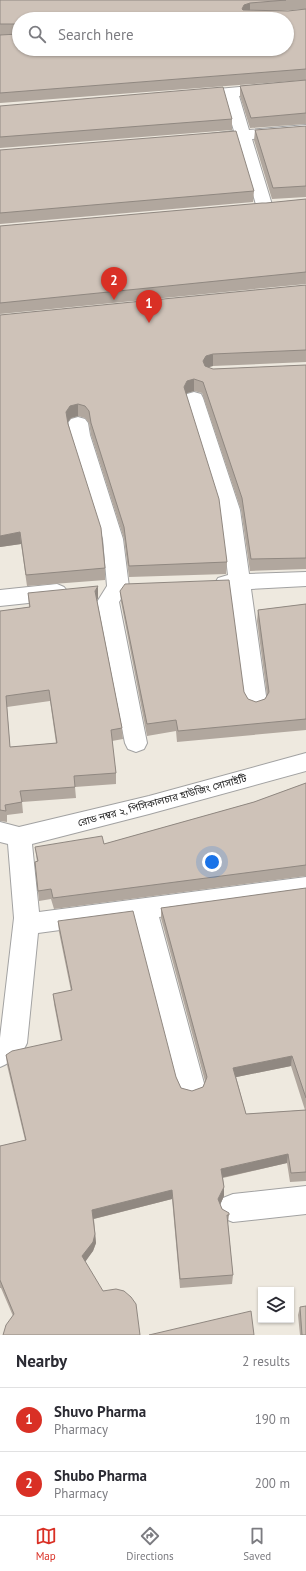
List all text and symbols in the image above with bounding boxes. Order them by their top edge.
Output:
search box [12,12,294,56]
icon: search [26,23,48,45]
text: Search here [58,25,134,44]
pin: 2 [101,267,127,300]
pin: 1 [136,290,162,323]
street label: রোড নম্বর ২, পিসিকালচার হাউজিং সোসাইটি [76,772,249,829]
your location [202,852,222,872]
map controls [258,1287,294,1323]
button: layers [258,1287,294,1323]
text: Nearby [16,1350,67,1372]
text: 2 results [242,1353,290,1370]
text: Shuvo Pharma [54,1402,146,1421]
text: 1 [25,1411,33,1428]
text: 190 m [255,1411,290,1428]
text: Pharmacy [54,1421,108,1438]
text: Shubo Pharma [54,1466,147,1485]
text: 2 [25,1475,33,1492]
text: 200 m [255,1475,290,1492]
text: Pharmacy [54,1485,108,1502]
tab: Map [35,1525,57,1563]
tab: Directions [126,1525,174,1563]
tab: Saved [243,1525,271,1563]

